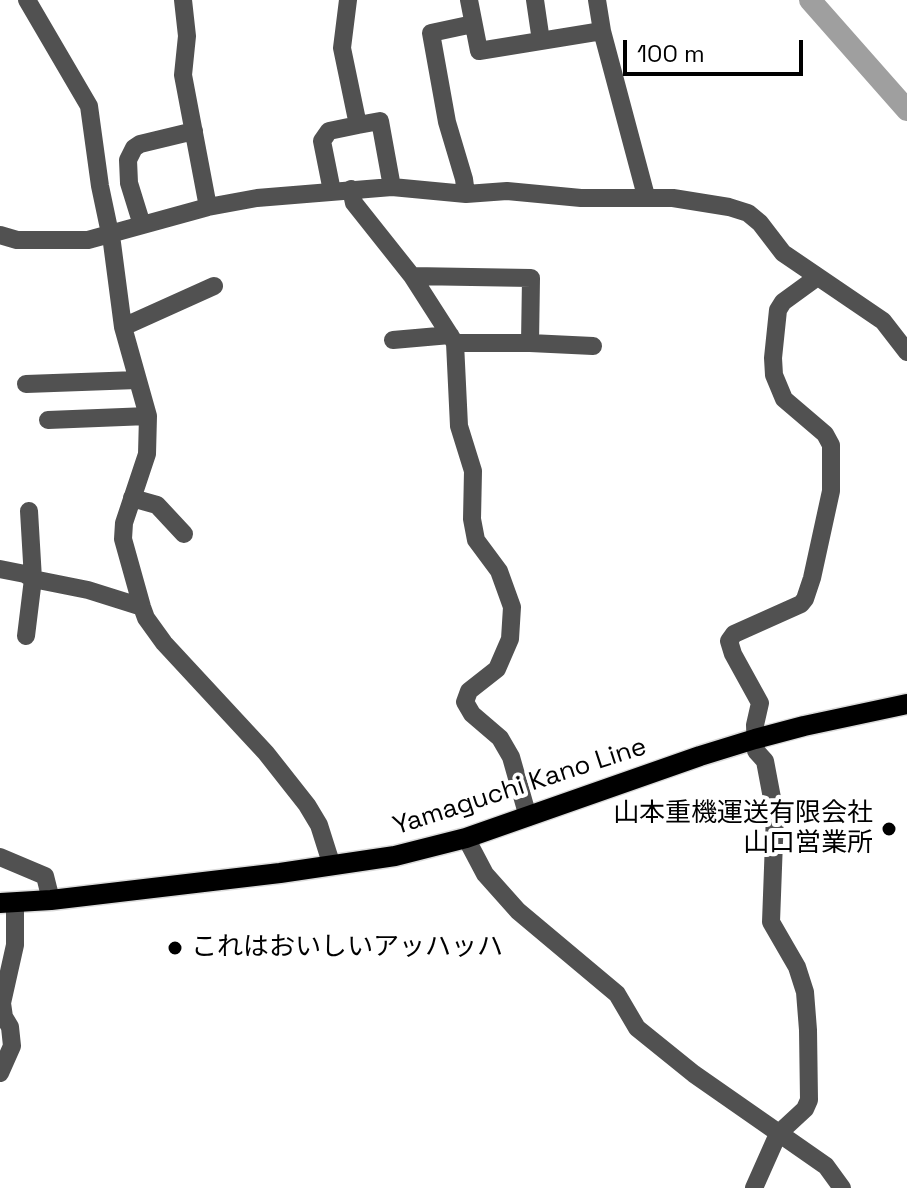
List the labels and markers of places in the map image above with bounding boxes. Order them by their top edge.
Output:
place label: 山本重機運送有限会社 山口営業所 [613,798,873,860]
marker: 山本重機運送有限会社 山口営業所 [880,820,898,838]
place label: これはおいしいアッハッハ [191,932,503,964]
marker: これはおいしいアッハッハ [166,939,184,957]

